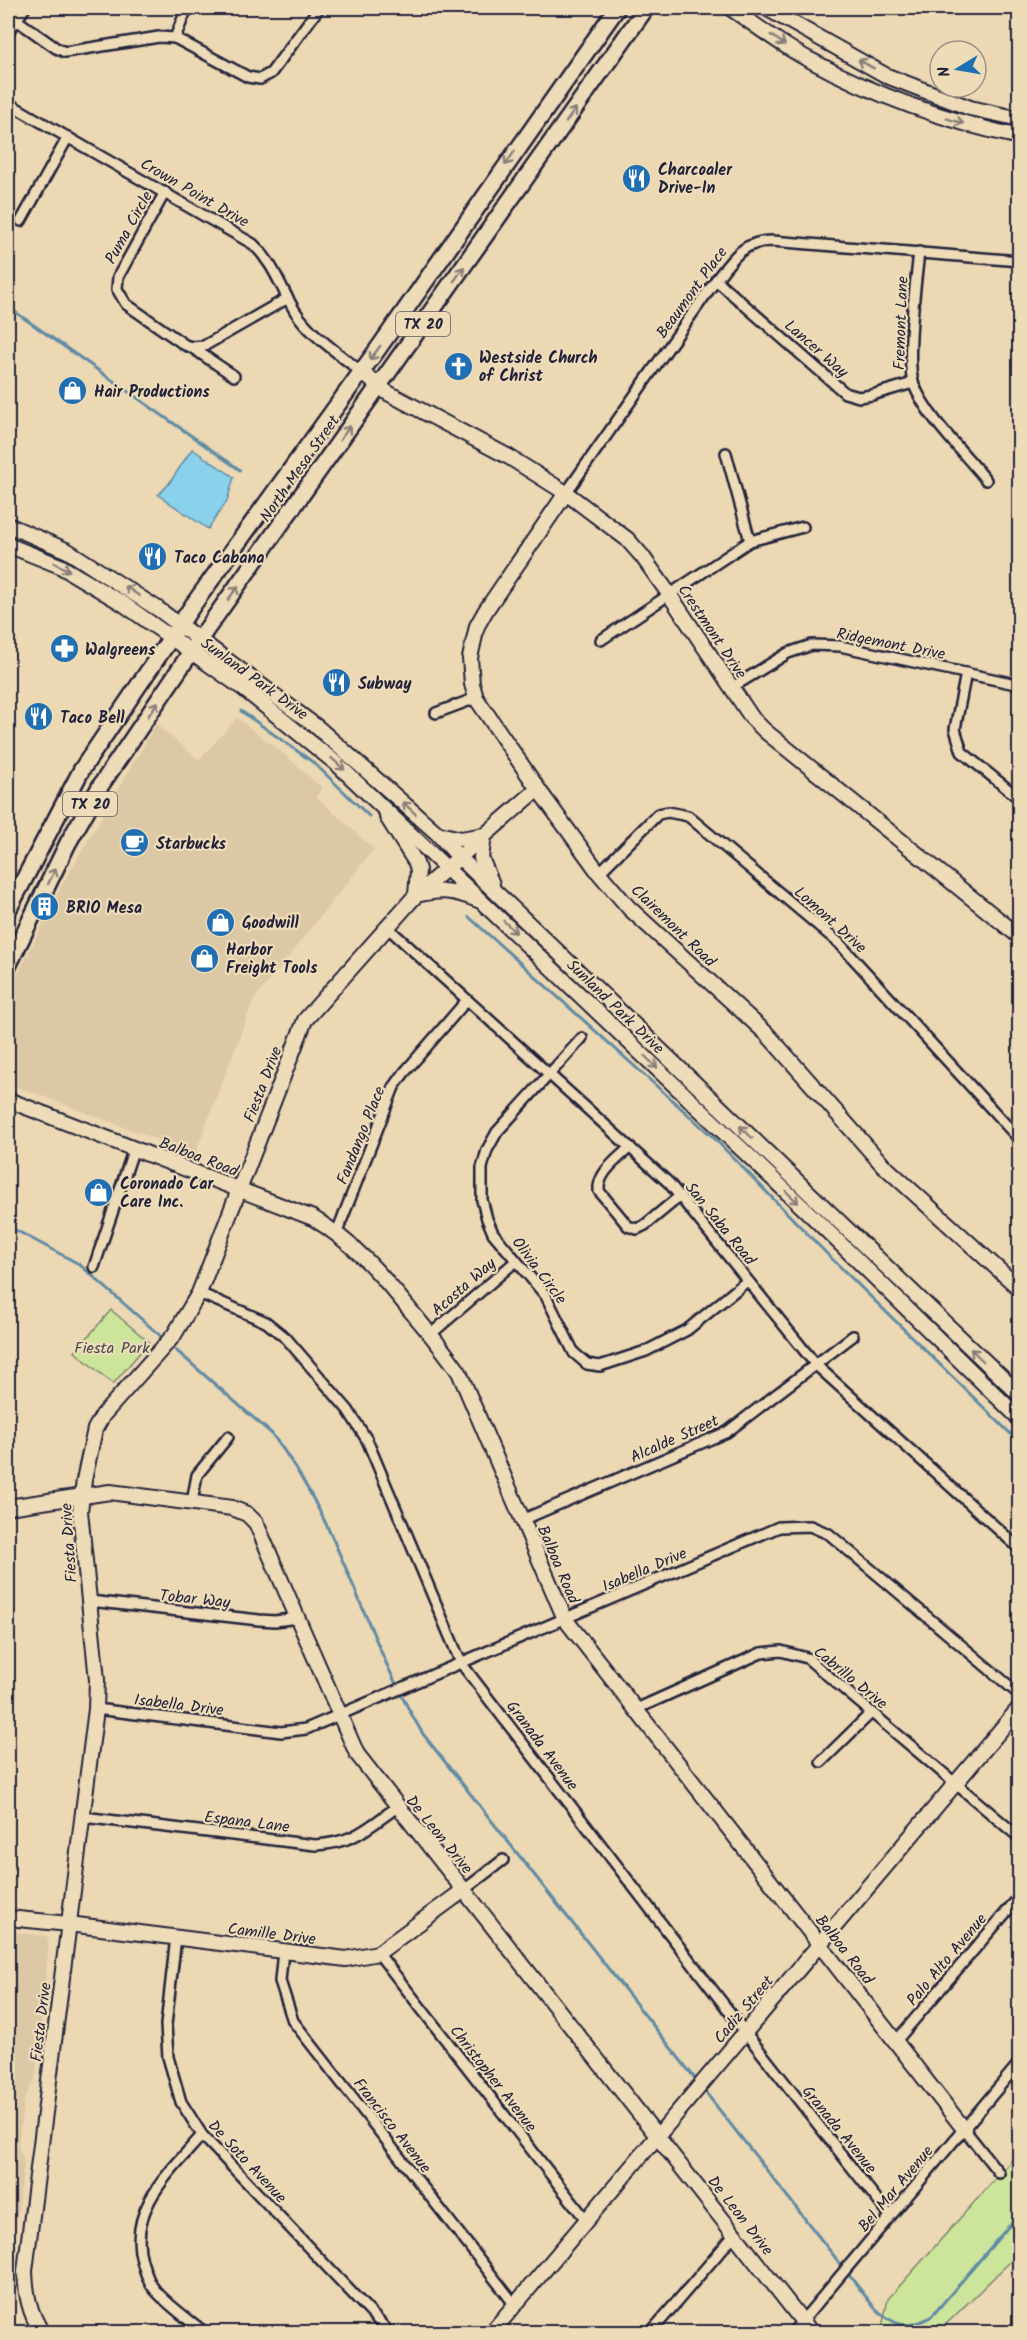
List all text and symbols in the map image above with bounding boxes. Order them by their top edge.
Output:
one-way arrow [770,34,786,46]
north arrow [928,39,988,99]
one-way arrow [858,58,875,70]
text: N [932,64,958,79]
one-way arrow [565,107,577,123]
one-way arrow [945,116,964,127]
one-way arrow [504,149,516,166]
street label: Crown Point Drive [135,152,253,235]
place label: Charcoaler Drive-In [658,158,733,201]
restaurant icon: Charcoaler Drive-In [621,162,653,194]
street label: Puma Circle [99,187,160,269]
street label: Beaumont Place [650,242,734,344]
one-way arrow [453,267,465,283]
street label: Fremont Lane [887,276,916,370]
road number: TX 20 [396,312,450,336]
street label: Lancer Way [778,314,854,385]
one-way arrow [369,344,381,360]
place label: Westside Church of Christ [479,346,598,389]
church icon: Westside Church of Christ [442,350,474,382]
shop icon: Hair Productions [57,375,89,407]
place label: Hair Productions [94,380,210,405]
street label: North Mesa Street [254,410,347,528]
one-way arrow [339,425,351,441]
restaurant icon: Taco Cabana [137,541,169,573]
place label: Taco Cabana [174,546,264,571]
one-way arrow [52,562,70,573]
street label: Crestmont Drive [671,579,753,684]
one-way arrow [123,585,140,598]
one-way arrow [227,585,240,601]
street label: Ridgemont Drive [834,622,947,667]
street label: Sunland Park Drive [195,632,313,727]
pharmacy icon: Walgreens [48,633,80,665]
place label: Walgreens [85,638,156,663]
restaurant icon: Subway [321,667,353,699]
place label: Subway [358,672,412,697]
restaurant icon: Taco Bell [23,701,55,733]
one-way arrow [147,701,159,718]
place label: Taco Bell [60,706,125,731]
one-way arrow [330,757,345,771]
road number: TX 20 [63,792,117,816]
one-way arrow [402,801,417,815]
cafe icon: Starbucks [119,827,151,859]
place label: Starbucks [156,832,227,857]
one-way arrow [46,867,58,885]
street label: Clairemont Road [625,879,722,974]
street label: Lomont Drive [788,881,872,960]
building icon: BRIO Mesa [29,891,61,923]
place label: BRIO Mesa [66,896,142,921]
shop icon: Goodwill [205,906,237,938]
place label: Goodwill [242,911,300,936]
one-way arrow [502,920,517,934]
place label: Harbor Freight Tools [226,938,318,981]
shop icon: Harbor Freight Tools [189,942,221,974]
street label: Sunland Park Drive [560,954,670,1060]
street label: Fiesta Drive [237,1043,289,1126]
one-way arrow [643,1055,658,1069]
street label: Fandango Place [330,1083,392,1189]
one-way arrow [739,1126,754,1140]
street label: Balboa Road [155,1131,243,1184]
place label: Coronado Car Care Inc. [120,1172,214,1215]
shop icon: Coronado Car Care Inc. [83,1176,115,1208]
street label: San Saba Road [678,1177,762,1272]
one-way arrow [784,1189,799,1204]
street label: Olivia Circle [505,1232,573,1310]
street label: Acosta Way [426,1252,502,1322]
park label: Fiesta Park [74,1336,150,1361]
one-way arrow [970,1348,985,1362]
street label: Alcalde Street [626,1408,724,1470]
street label: Fiesta Drive [54,1502,85,1584]
street label: Balboa Road [530,1521,586,1609]
street label: Isabella Drive [598,1541,691,1599]
street label: Tobar Way [158,1583,232,1616]
street label: Cabrillo Drive [807,1640,893,1716]
street label: Isabella Drive [133,1688,225,1723]
street label: Granada Avenue [499,1695,584,1796]
street label: De Leon Drive [399,1790,479,1880]
street label: Espana Lane [203,1805,291,1840]
street label: Palo Alto Avenue [901,1908,993,2012]
street label: Balboa Road [808,1909,880,1991]
street label: Camille Drive [226,1917,317,1952]
street label: Cadiz Street [708,1970,781,2050]
street label: Fiesta Drive [24,1981,59,2063]
street label: Christopher Avenue [443,2020,543,2138]
street label: Francisco Avenue [346,2073,437,2179]
street label: Granada Avenue [795,2080,882,2180]
street label: De Soto Avenue [201,2115,292,2210]
street label: Bel Mar Avenue [852,2140,940,2238]
street label: De Leon Drive [701,2171,779,2261]

